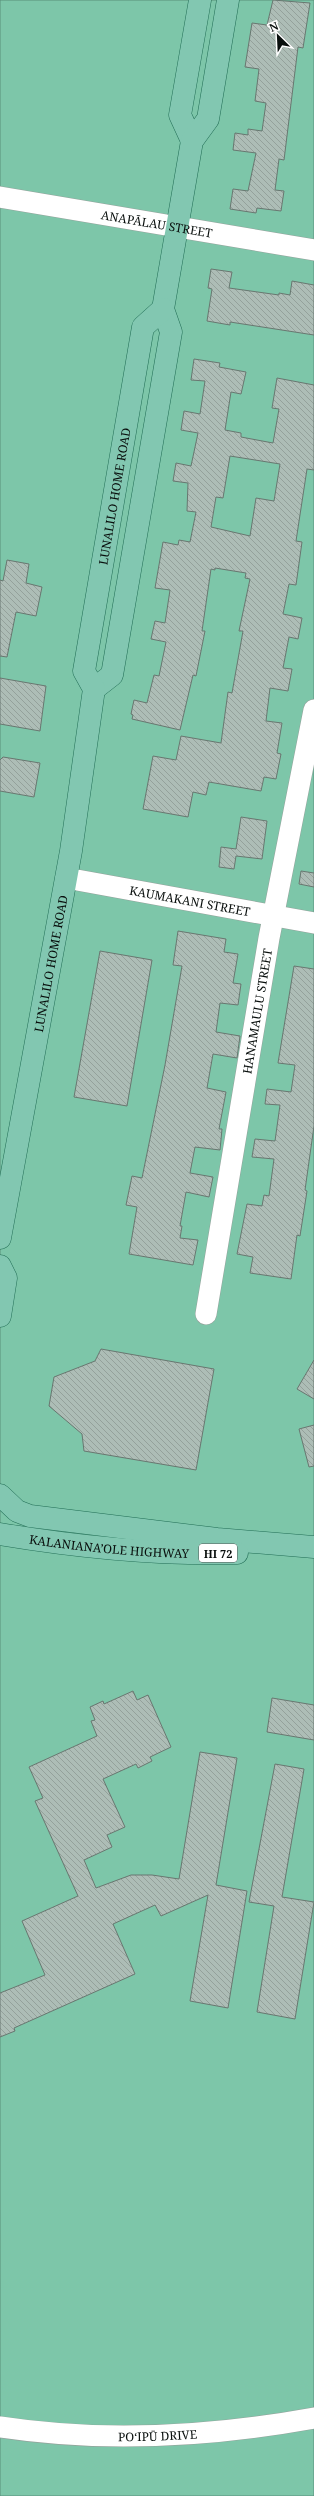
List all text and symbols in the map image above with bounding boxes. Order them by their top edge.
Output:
north arrow [258,16,298,56]
text: N [267,18,281,35]
street label: ANAPĀLAU STREET [100,206,214,241]
street label: LUNALILO HOME ROAD [94,426,134,566]
street label: KAUMAKANI STREET [128,881,252,920]
street label: LUNALILO HOME ROAD [29,893,71,1033]
street label: HANAMAULU STREET [238,947,276,1075]
street label: KALANIANA’OLE HIGHWAY [28,1530,190,1562]
road number: HI 72 [199,1544,237,1562]
street label: PO‘IPŪ DRIVE [118,2425,198,2445]

